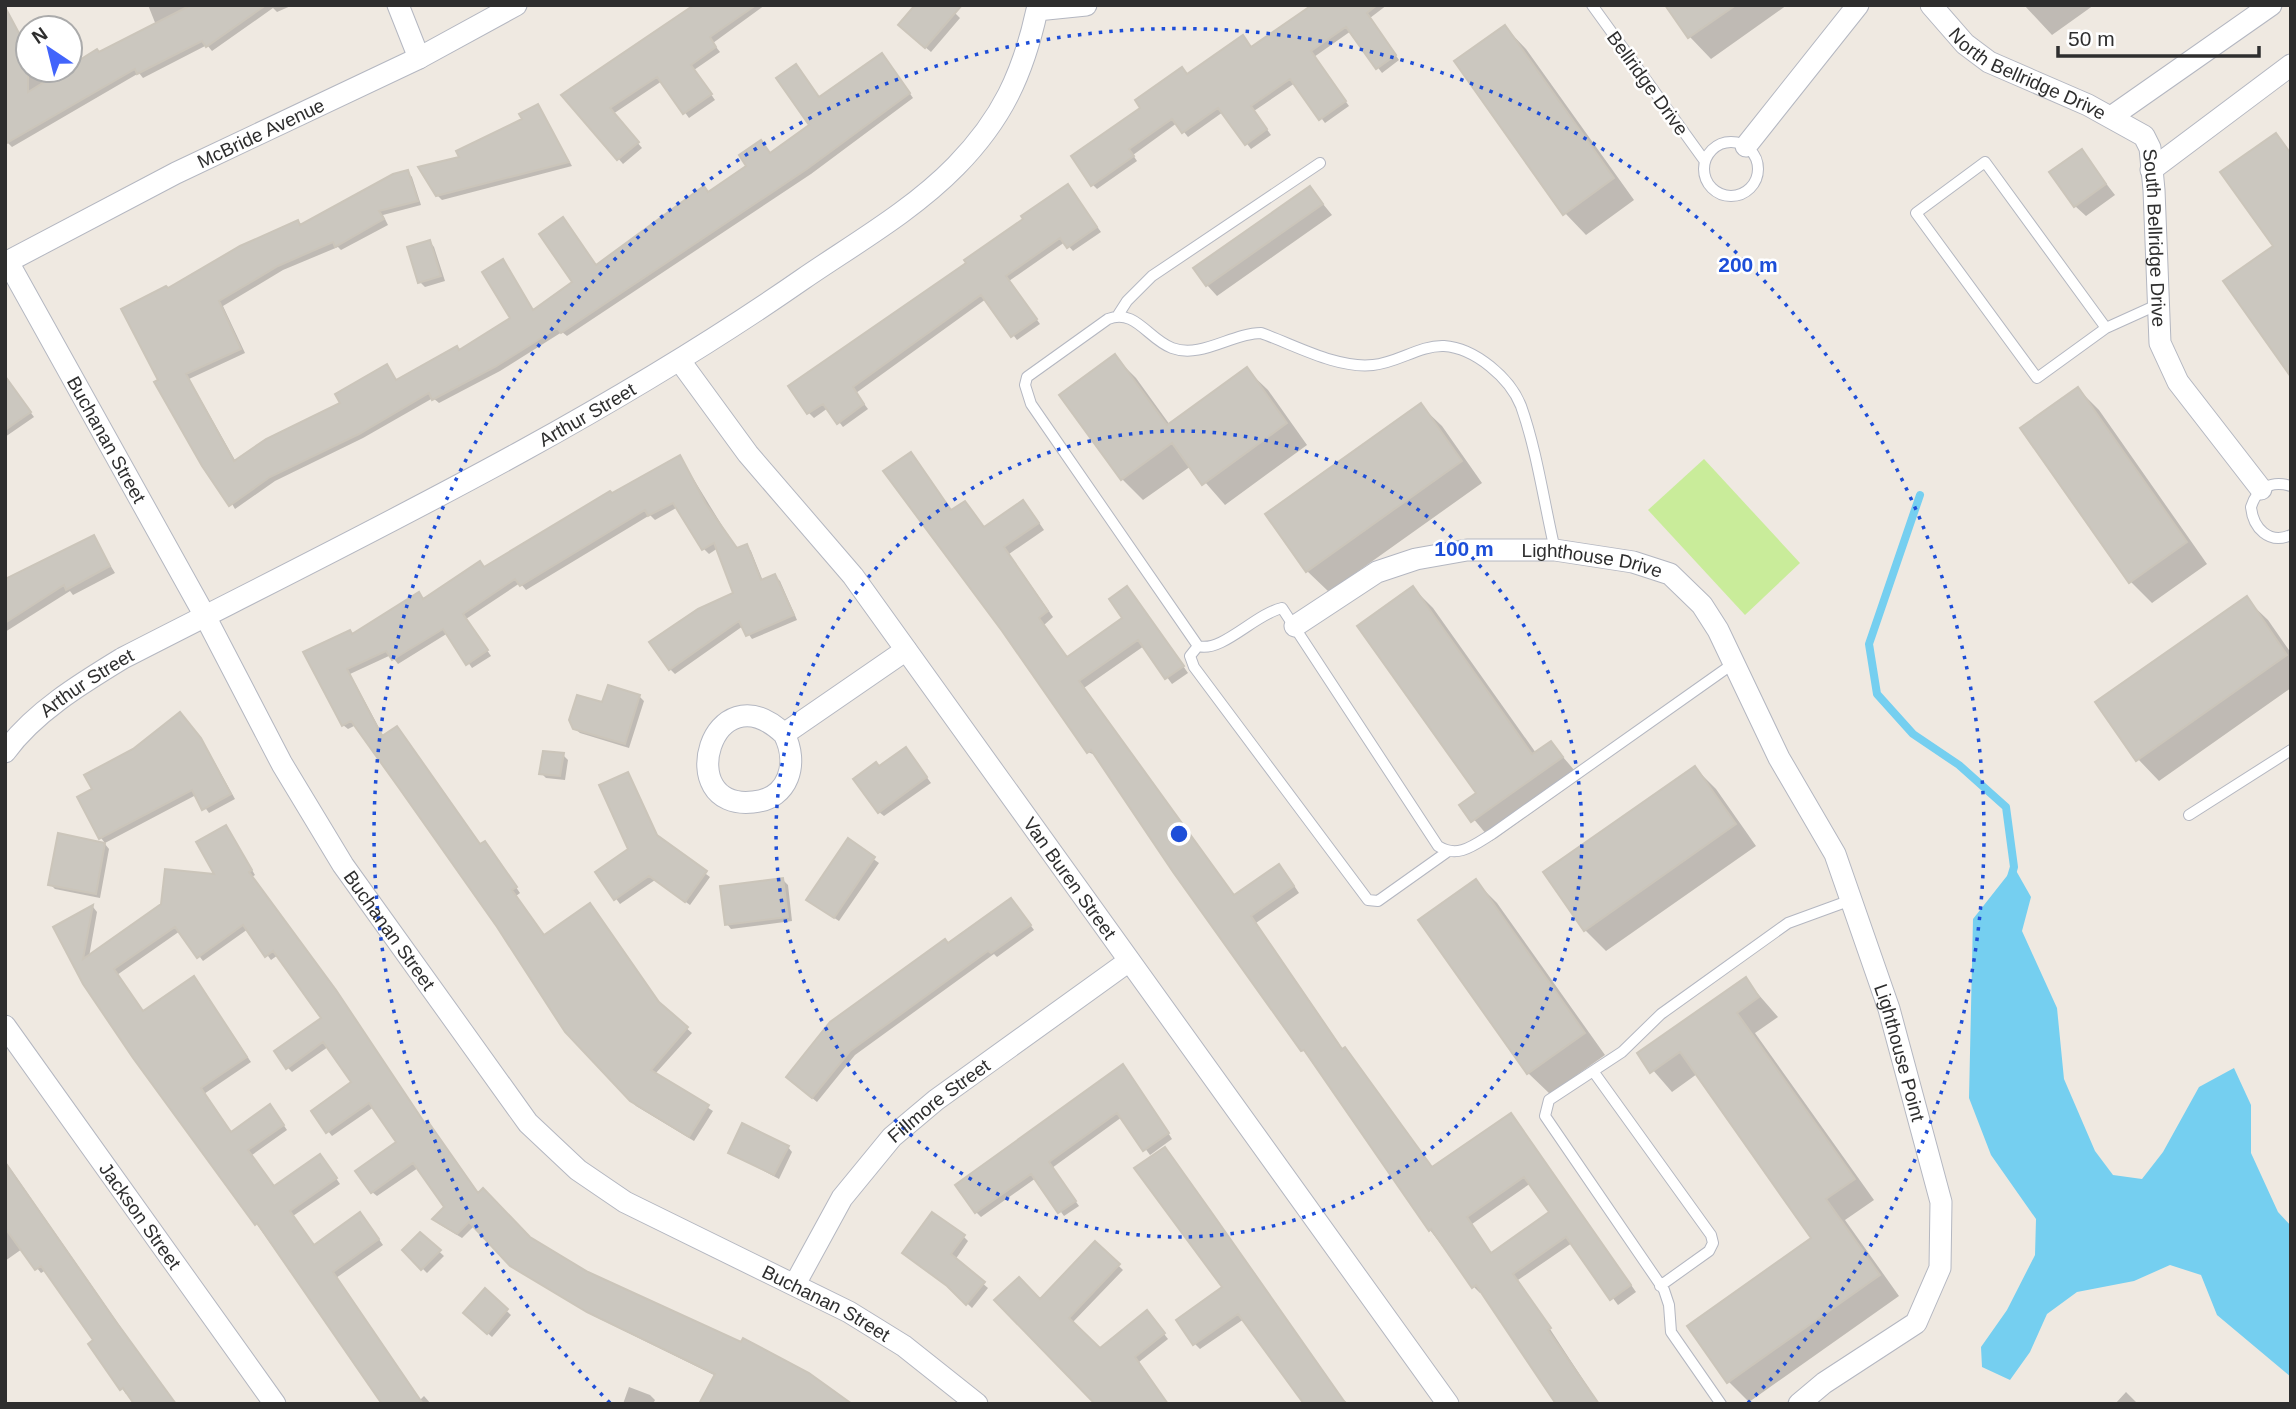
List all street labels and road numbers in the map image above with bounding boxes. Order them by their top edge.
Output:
street label: North Bellridge Drive [1945,24,2110,124]
street label: Bellridge Drive [1603,27,1692,139]
street label: McBride Avenue [194,94,328,172]
street label: South Bellridge Drive [2139,148,2169,327]
street label: Buchanan Street [63,373,150,507]
street label: Arthur Street [535,378,640,451]
street label: Lighthouse Drive [1522,540,1665,582]
street label: Arthur Street [36,644,138,721]
street label: Van Buren Street [1019,813,1121,944]
street label: Buchanan Street [339,867,439,995]
street label: Lighthouse Point [1870,981,1929,1124]
street label: Fillmore Street [883,1054,995,1147]
street label: Jackson Street [95,1159,186,1274]
street label: Buchanan Street [759,1261,894,1346]

